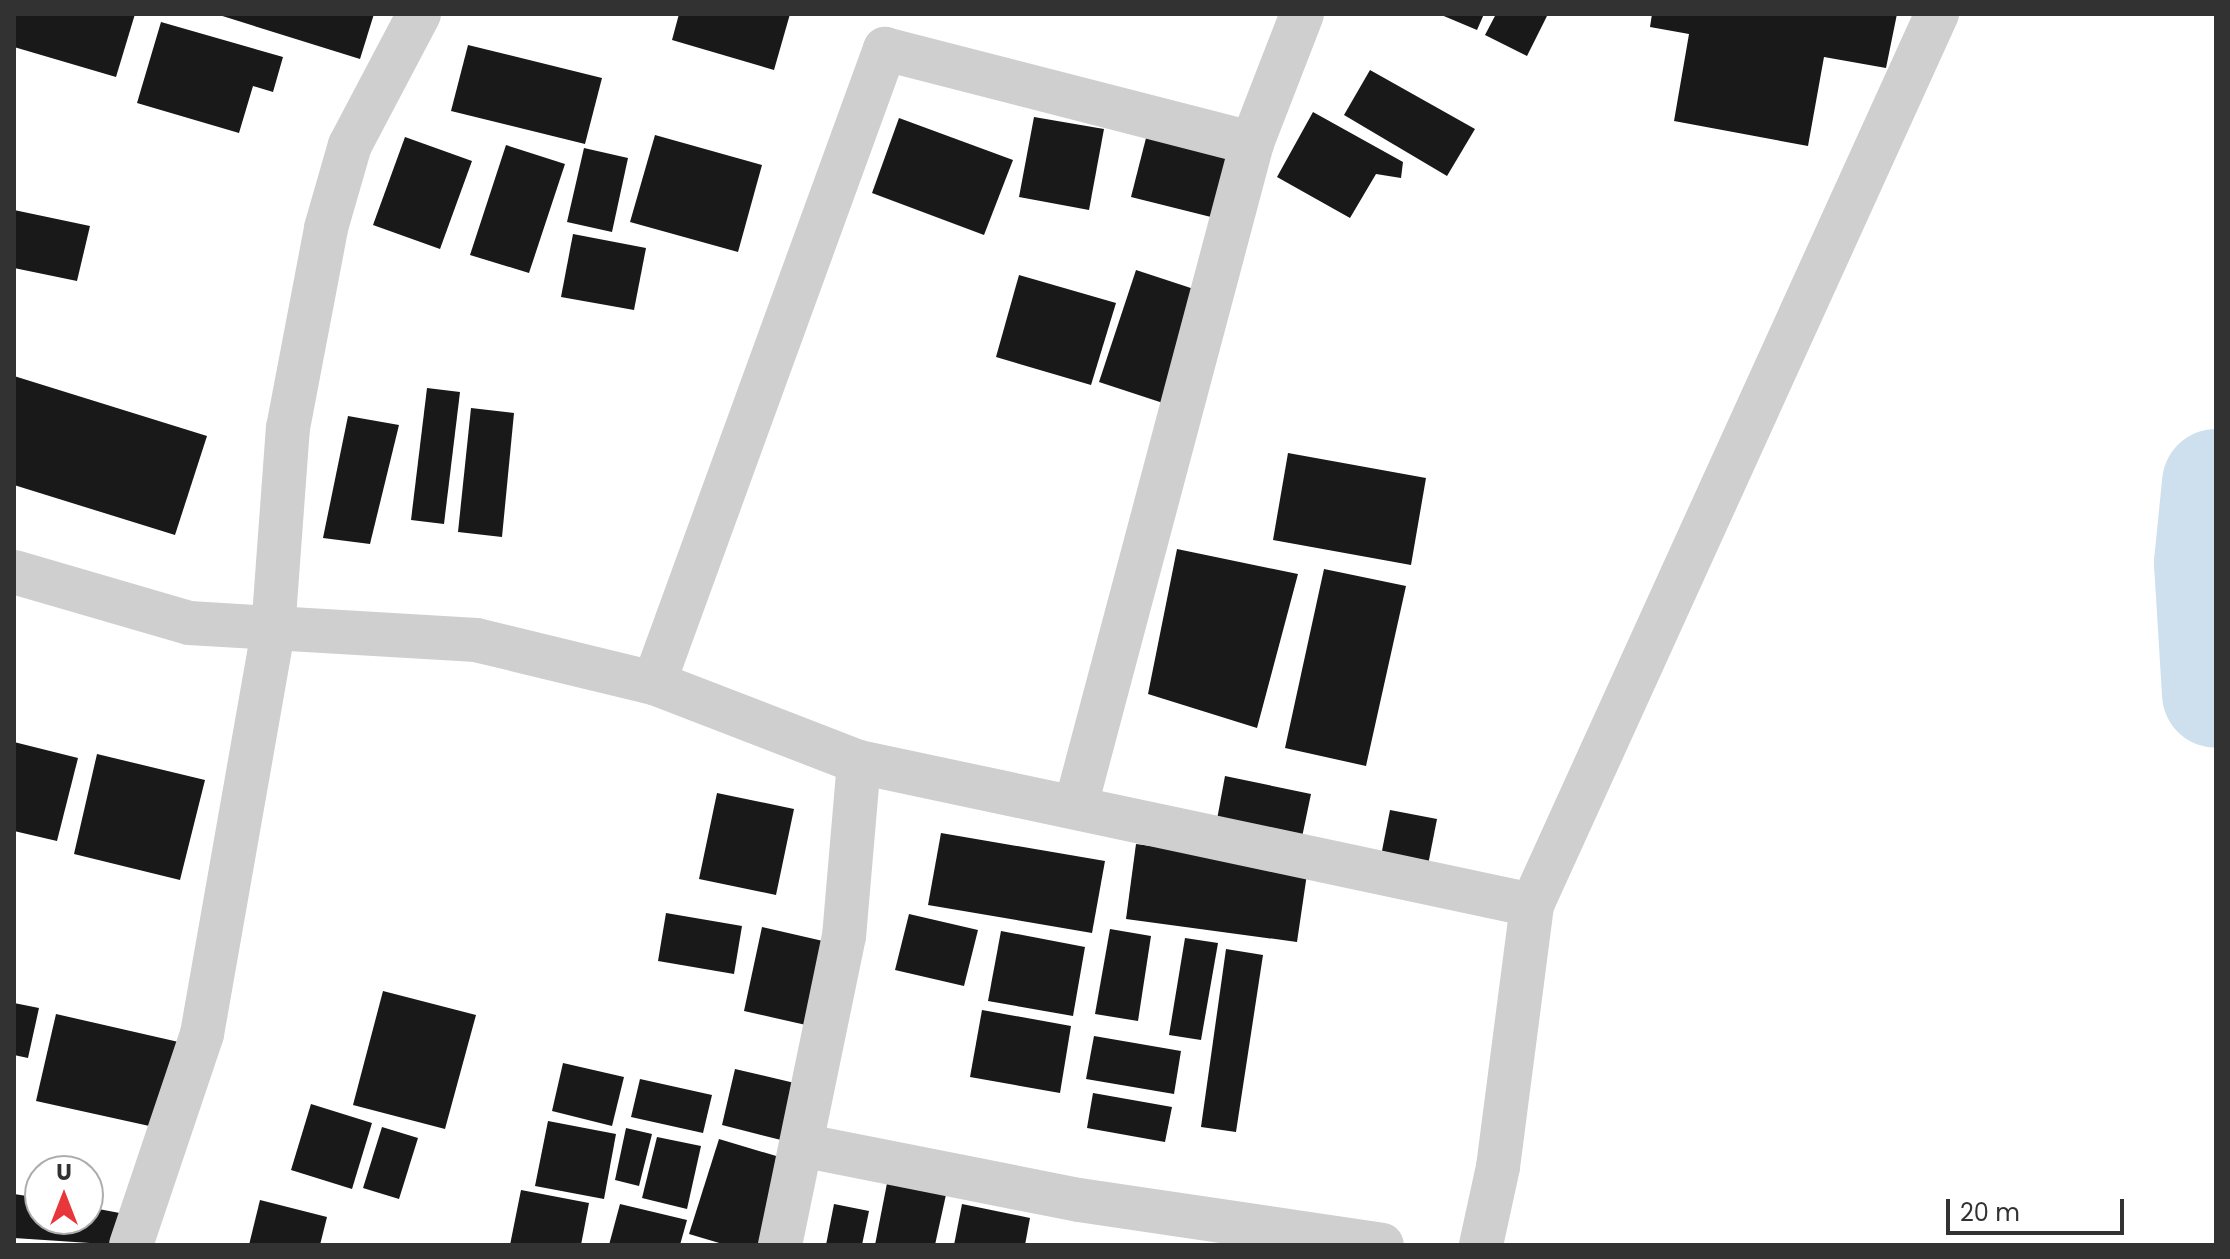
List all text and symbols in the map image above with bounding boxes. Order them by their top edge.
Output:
north arrow [24,1155,104,1235]
text: U [56,1157,72,1188]
scale bar [1950,1183,2128,1233]
text: 20 m [1960,1196,2020,1229]

